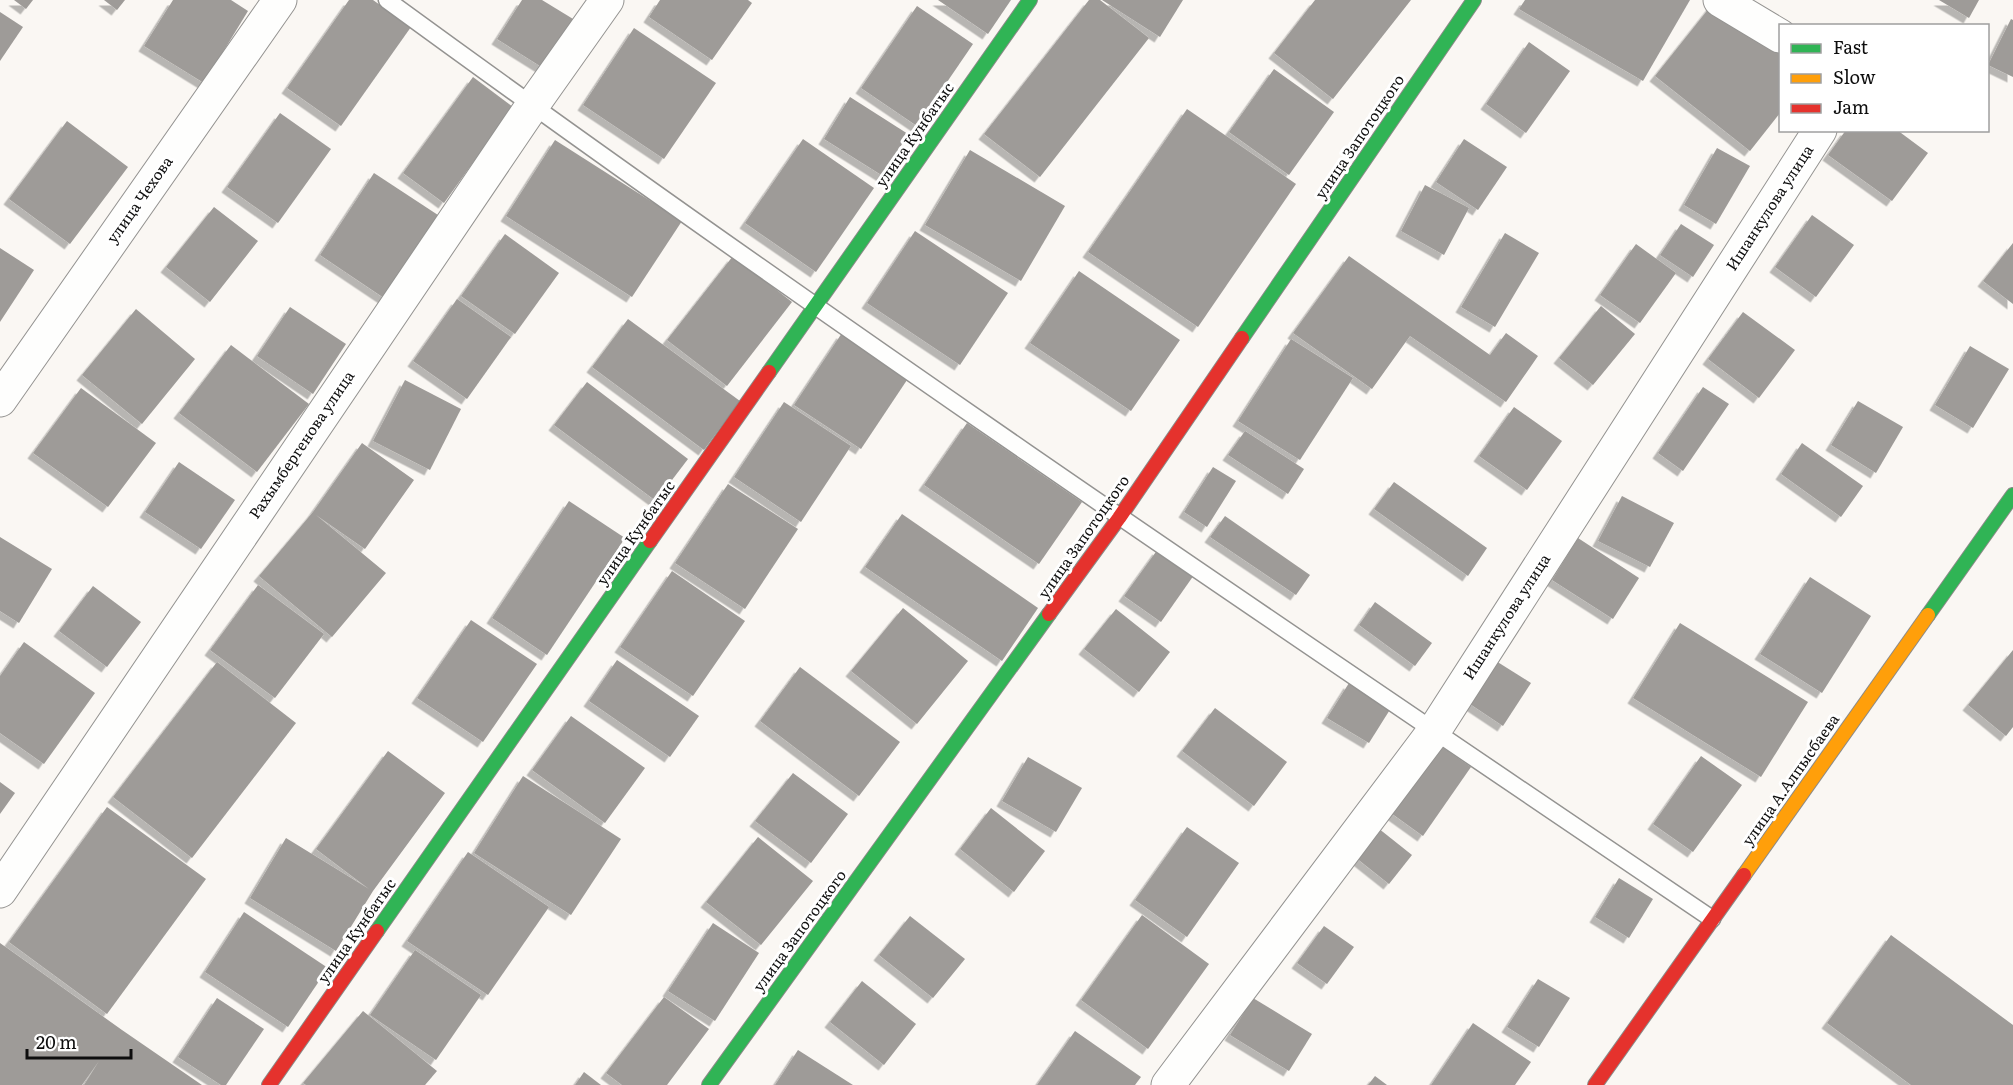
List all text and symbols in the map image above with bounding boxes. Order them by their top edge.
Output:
legend [1779,24,1989,132]
text: Fast [1833,33,1869,60]
text: Slow [1833,63,1876,90]
street label: улица Запотоцкого [1308,69,1409,203]
street label: улица Кунбатыс [869,77,959,191]
text: Jam [1833,93,1869,120]
street label: Ишанкулова улица [1719,139,1819,275]
street label: улица Чехова [100,150,178,247]
street label: Рахымбергенова улица [242,365,360,523]
street label: улица Запотоцкого [1031,470,1134,603]
street label: улица Кунбатыс [590,475,680,589]
street label: Ишанкулова улица [1456,548,1556,684]
street label: улица А.Алпысбаева [1736,708,1845,850]
street label: улица Запотоцкого [747,864,851,996]
street label: улица Кунбатыс [311,873,401,987]
scale bar [27,1022,130,1060]
text: 20 m [36,1028,77,1055]

